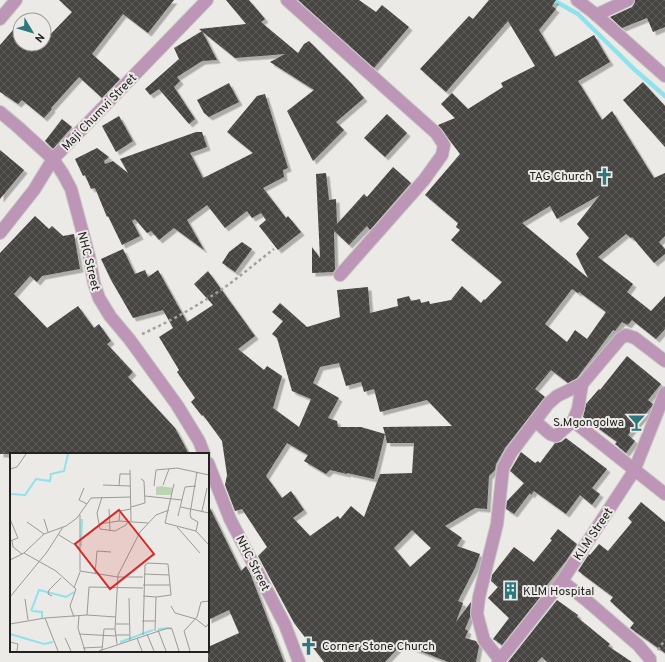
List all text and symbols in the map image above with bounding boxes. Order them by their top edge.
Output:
north arrow [12,12,52,52]
text: N [31,30,47,45]
street label: Maji Chumvi Street [59,71,141,155]
church icon: TAG Church [595,166,615,186]
place label: TAG Church [529,169,592,185]
street label: NHC Street [73,230,103,293]
bar icon: S.Mgongolwa [627,412,647,432]
place label: S.Mgongolwa [553,415,624,431]
inset map [10,453,209,652]
street label: KLM Street [570,505,617,564]
street label: NHC Street [231,533,273,594]
building icon: KLM Hospital [500,581,520,601]
place label: KLM Hospital [523,584,594,600]
church icon: Corner Stone Church [299,636,319,656]
place label: Corner Stone Church [322,639,435,655]

